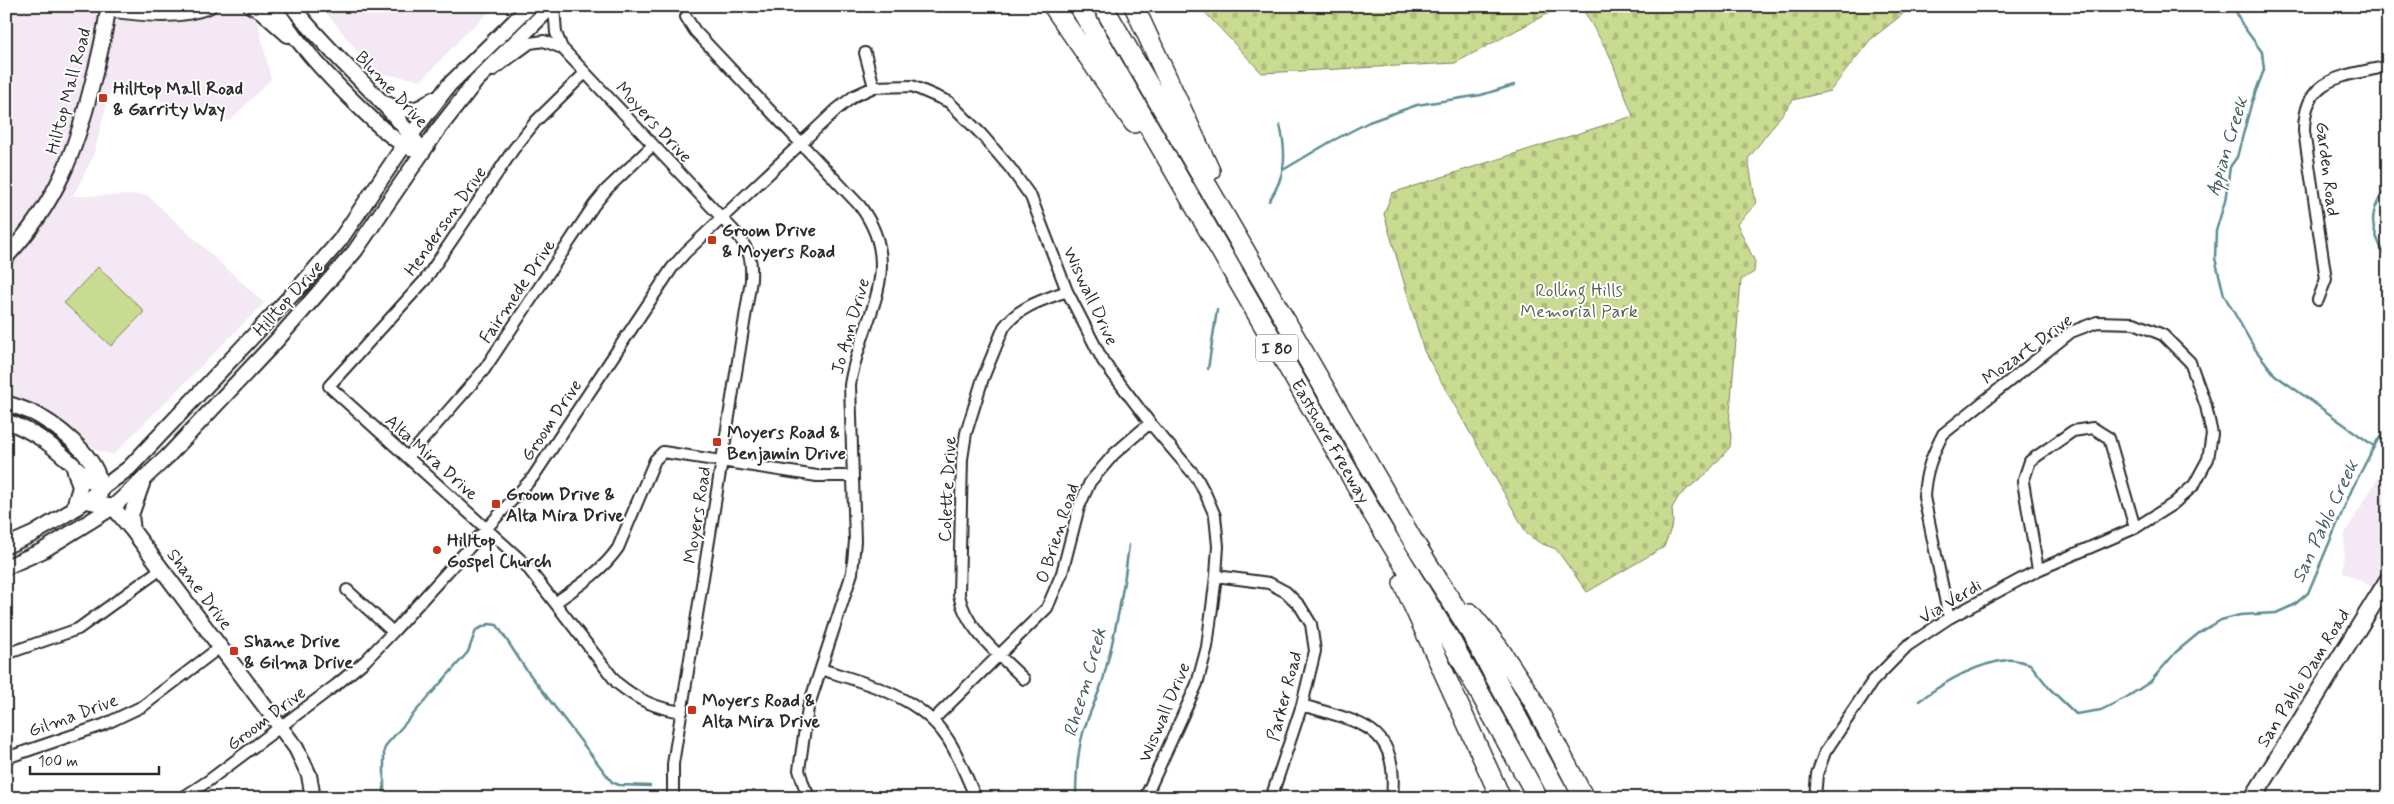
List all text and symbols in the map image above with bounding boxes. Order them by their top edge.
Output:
street label: Hilltop Mall Road [41,25,97,157]
street label: Blume Drive [349,46,433,133]
place label: Hilltop Mall Road & Garrity Way [113,77,243,122]
street label: Moyers Drive [610,77,697,168]
marker: Hilltop Mall Road & Garrity Way [97,92,109,104]
water label: Appian Creek [2201,93,2256,199]
street label: Garden Road [2309,121,2345,218]
street label: Henderson Drive [399,162,493,281]
place label: Groom Drive & Moyers Road [722,219,835,264]
marker: Groom Drive & Moyers Road [706,234,718,246]
street label: Fairmede Drive [474,235,562,348]
street label: Wiswall Drive [1057,243,1123,350]
street label: Hilltop Drive [248,255,329,342]
street label: Jo Ann Drive [826,276,876,377]
park label: Rolling Hills Memorial Park [1520,279,1638,324]
street label: Mozart Drive [1977,309,2078,391]
road number: I 80 [1256,334,1298,362]
street label: Groom Drive [516,375,588,466]
street label: Eastshore Freeway [1285,375,1376,508]
street label: Alta Mira Drive [379,409,483,506]
place label: Moyers Road & Benjamin Drive [727,421,846,466]
marker: Moyers Road & Benjamin Drive [711,436,723,448]
street label: Colette Drive [933,436,963,543]
water label: San Pablo Creek [2286,455,2365,587]
street label: Moyers Road [678,465,718,565]
street label: O Brien Road [1031,480,1085,586]
place label: Groom Drive & Alta Mira Drive [506,483,624,528]
marker: Groom Drive & Alta Mira Drive [490,498,502,510]
place label: Hilltop Gospel Church [447,529,552,574]
street label: Shane Drive [161,544,238,635]
marker: Hilltop Gospel Church [431,544,443,556]
street label: Via Verdi [1915,574,1986,630]
street label: San Pablo Dam Road [2252,605,2356,752]
water label: Rheem Creek [1058,625,1113,740]
place label: Shane Drive & Gilma Drive [244,630,353,675]
marker: Shane Drive & Gilma Drive [228,645,240,657]
street label: Parker Road [1261,649,1308,744]
street label: Wiswall Drive [1133,659,1197,766]
street label: Groom Drive [222,681,311,757]
street label: Gilma Drive [25,689,122,743]
place label: Moyers Road & Alta Mira Drive [702,689,820,734]
marker: Moyers Road & Alta Mira Drive [686,704,698,716]
scale bar [30,744,159,776]
text: 100 m [38,752,78,772]

